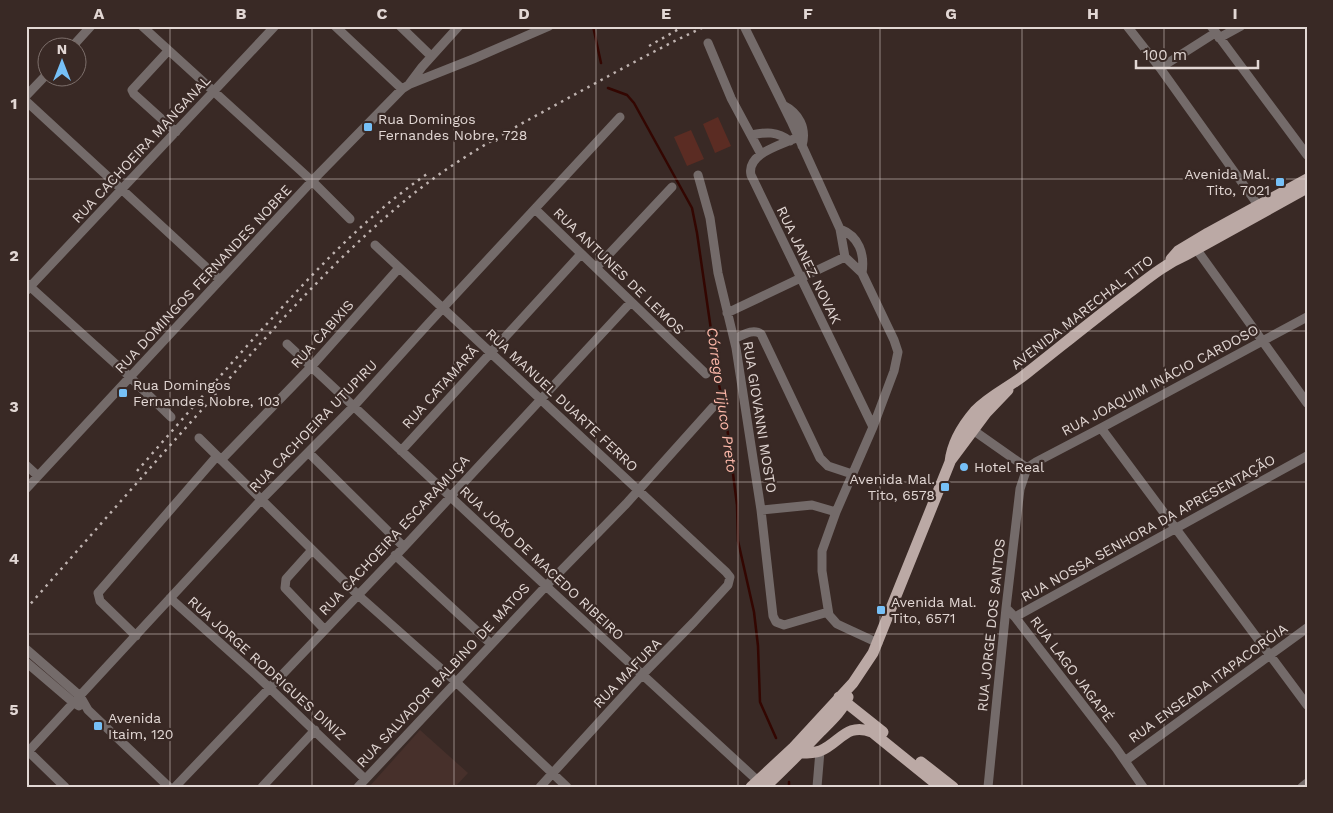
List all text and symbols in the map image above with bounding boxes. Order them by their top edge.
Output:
text: A [94,4,105,23]
text: B [236,4,247,23]
text: C [377,4,388,23]
text: D [518,4,530,23]
text: E [661,4,671,23]
text: F [803,4,813,23]
text: G [945,4,957,23]
text: H [1087,4,1099,23]
text: I [1232,4,1238,23]
north arrow [38,38,88,88]
scale bar [1136,38,1258,70]
text: N [57,41,67,57]
text: 100 m [1143,46,1187,64]
street label: RUA CACHOEIRA MANGANAL [68,72,214,226]
text: 1 [11,94,17,113]
place label: Rua Domingos Fernandes Nobre, 728 [378,111,527,143]
marker: Rua Domingos Fernandes Nobre, 728 [362,121,374,133]
place label: Avenida Mal. Tito, 7021 [1185,166,1270,198]
marker: Avenida Mal. Tito, 7021 [1274,176,1286,188]
street label: RUA DOMINGOS FERNANDES NOBRE [112,182,295,376]
street label: RUA ANTUNES DE LEMOS [550,204,688,338]
street label: RUA JANEZ NOVAK [774,204,844,326]
text: 2 [9,246,19,265]
street label: AVENIDA MARECHAL TITO [1008,252,1156,372]
street label: RUA CABIXIS [287,297,357,371]
street label: RUA JOAQUIM INÁCIO CARDOSO [1059,321,1261,439]
street label: RUA MANUEL DUARTE FERRO [483,325,641,475]
water label: Córrego Tijuco Preto [703,326,741,474]
street label: RUA GIOVANNI MOSTO [740,340,780,494]
street label: RUA CATAMARÃ [399,342,481,432]
street label: RUA CACHOEIRA UTUPIRU [246,357,380,495]
place label: Rua Domingos Fernandes Nobre, 103 [133,377,280,409]
marker: Rua Domingos Fernandes Nobre, 103 [117,387,129,399]
text: 3 [9,397,19,416]
street label: RUA NOSSA SENHORA DA APRESENTAÇÃO [1018,451,1278,605]
street label: RUA CACHOEIRA ESCARAMUÇA [315,452,473,618]
place label: Hotel Real [974,459,1045,475]
marker: Hotel Real [958,461,970,473]
place label: Avenida Mal. Tito, 6578 [850,471,935,503]
marker: Avenida Mal. Tito, 6578 [939,481,951,493]
street label: RUA JOÃO DE MACEDO RIBEIRO [457,483,627,643]
street label: RUA JORGE DOS SANTOS [974,538,1008,712]
text: 4 [9,549,19,568]
street label: RUA SALVADOR BALBINO DE MATOS [353,579,533,770]
street label: RUA JORGE RODRIGUES DINIZ [185,593,349,743]
place label: Avenida Mal. Tito, 6571 [891,594,976,626]
marker: Avenida Mal. Tito, 6571 [875,604,887,616]
street label: RUA LAGO JAGAPÉ [1027,613,1117,725]
street label: RUA ENSEADA ITAPACORÓIA [1125,620,1291,746]
street label: RUA MAFURA [590,635,664,711]
text: 5 [9,700,19,719]
place label: Avenida Itaim, 120 [108,710,174,742]
marker: Avenida Itaim, 120 [92,720,104,732]

